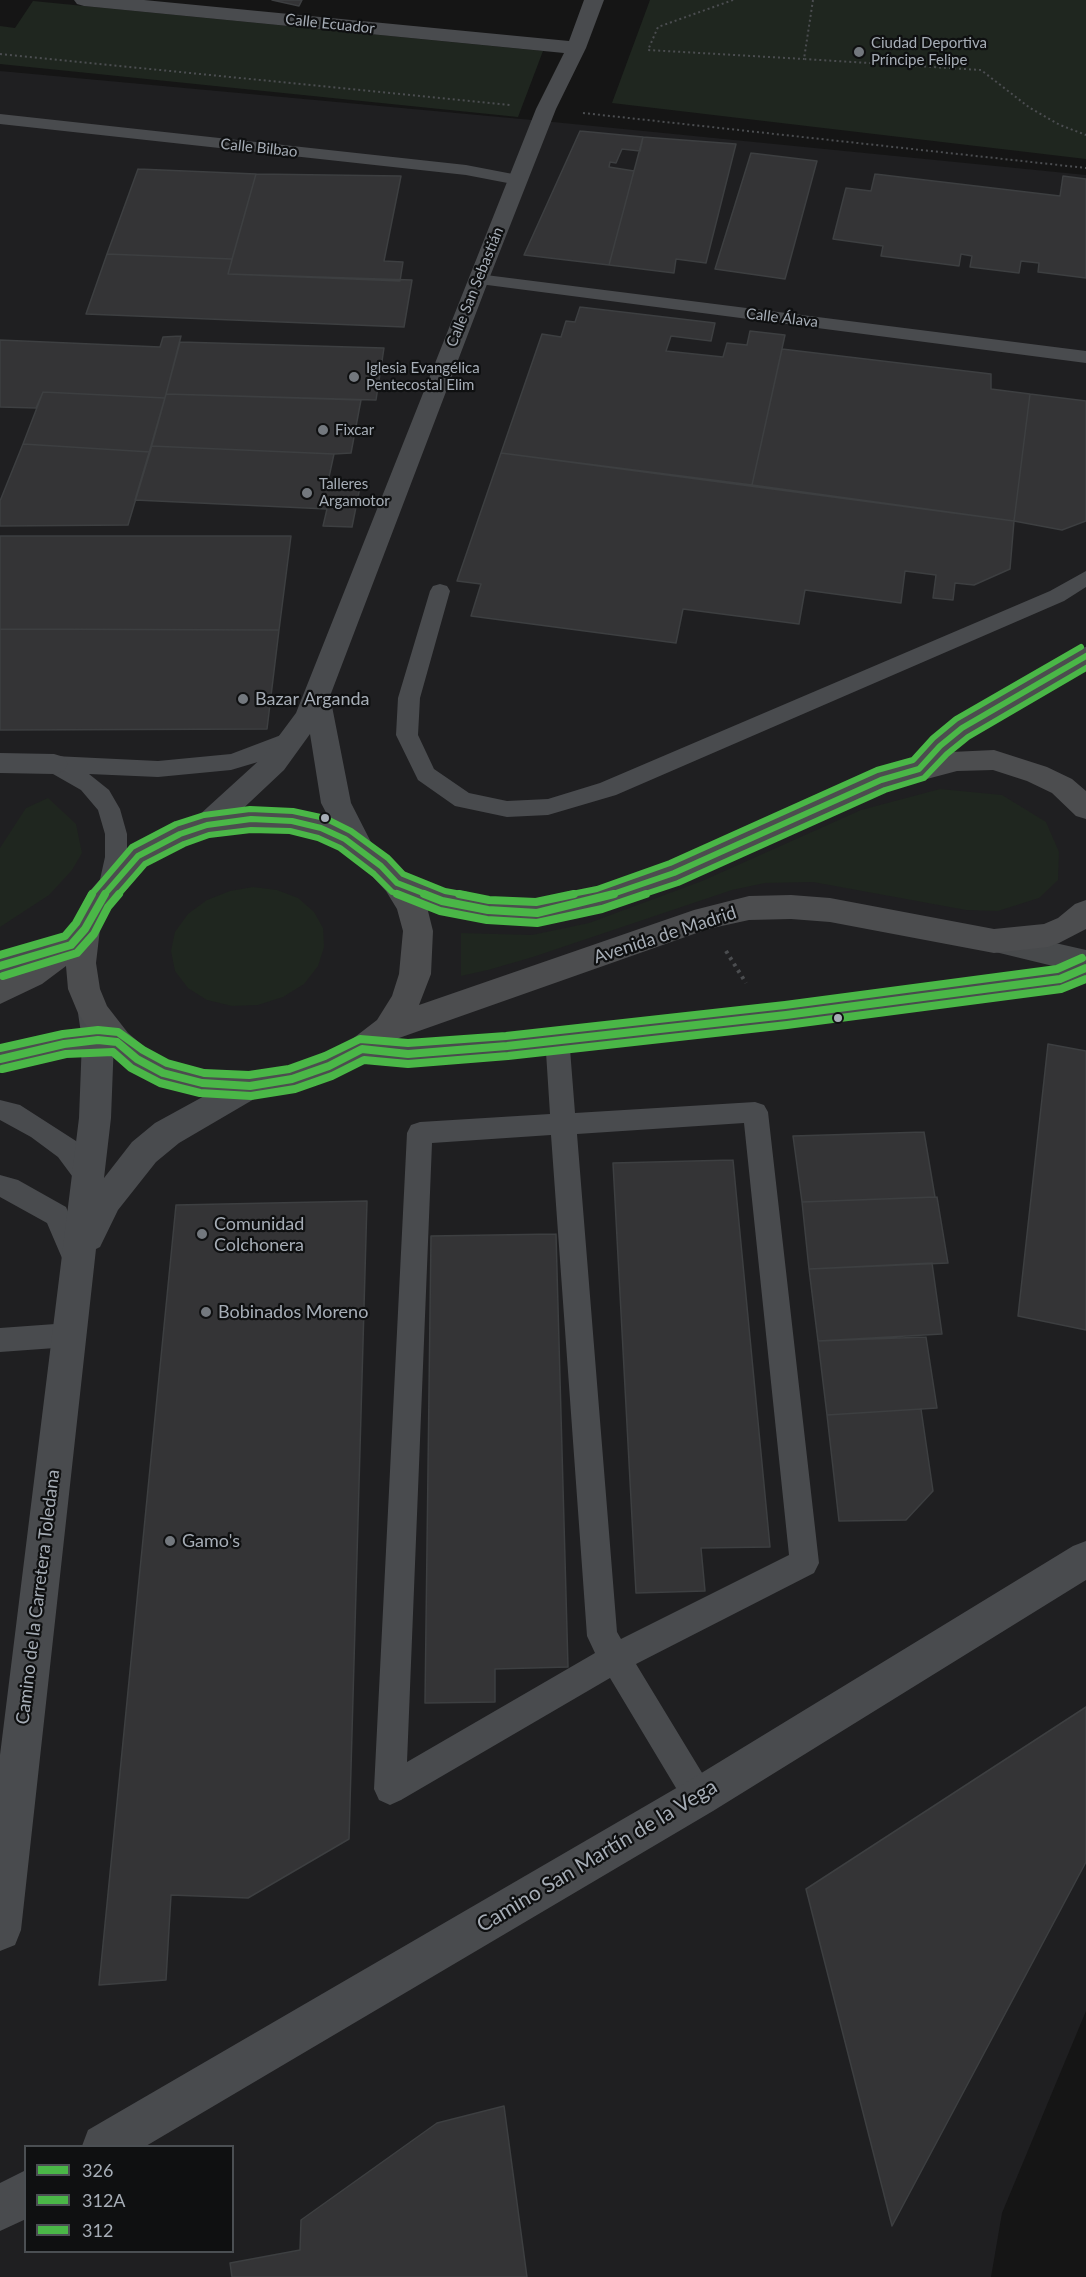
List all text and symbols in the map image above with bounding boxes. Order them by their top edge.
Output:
street label: Calle Ecuador [284,10,376,38]
place label: Ciudad Deportiva Príncipe Felipe [871,34,987,69]
marker: Ciudad Deportiva Príncipe Felipe [852,45,866,59]
street label: Calle Bilbao [220,135,298,161]
street label: Calle San Sebastián [443,225,507,349]
street label: Calle Álava [745,305,819,331]
place label: Iglesia Evangélica Pentecostal Elim [366,359,480,394]
marker: Iglesia Evangélica Pentecostal Elim [347,370,361,384]
place label: Fixcar [335,421,374,439]
marker: Fixcar [316,423,330,437]
place label: Talleres Argamotor [319,475,390,510]
marker: Talleres Argamotor [300,486,314,500]
place label: Bazar Arganda [255,688,370,710]
marker: Bazar Arganda [236,692,250,706]
unlabelled marker [319,812,331,824]
street label: Avenida de Madrid [591,902,739,968]
unlabelled marker [832,1012,844,1024]
place label: Comunidad Colchonera [214,1213,304,1256]
marker: Comunidad Colchonera [195,1227,209,1241]
place label: Bobinados Moreno [218,1301,368,1323]
marker: Bobinados Moreno [199,1305,213,1319]
street label: Camino de la Carretera Toledana [12,1468,64,1726]
place label: Gamo's [182,1530,240,1552]
marker: Gamo's [163,1534,177,1548]
street label: Camino San Martín de la Vega [472,1774,722,1938]
legend [24,2145,234,2253]
text: 326 [82,2159,113,2181]
text: 312A [82,2189,126,2211]
text: 312 [82,2219,113,2241]

